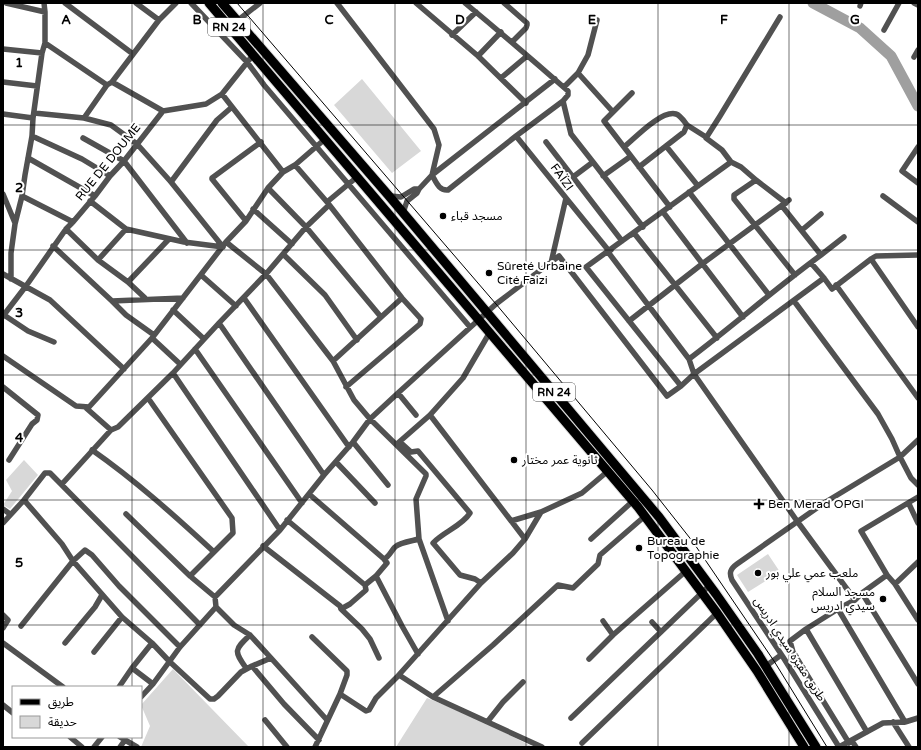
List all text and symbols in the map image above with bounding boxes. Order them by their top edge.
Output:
text: A [61,12,71,28]
text: B [192,12,202,28]
text: C [324,12,334,28]
text: D [455,12,465,28]
text: E [588,12,596,28]
text: F [720,12,728,28]
text: G [850,12,860,28]
road number: RN 24 [208,18,250,36]
text: 1 [15,55,23,71]
street label: RUE DE DOUME [73,120,144,203]
street label: FAÏZI [547,161,577,193]
text: 2 [15,180,23,196]
place label: مسجد قباء [451,209,503,223]
marker: مسجد قباء [438,211,448,221]
place label: Sûreté Urbaine Cité Faizi [497,259,582,287]
marker: Sûreté Urbaine Cité Faizi [484,268,494,278]
text: 3 [15,305,23,321]
road number: RN 24 [533,383,575,401]
text: 4 [15,430,24,446]
place label: ثانوية عمر مختار [521,453,598,467]
marker: ثانوية عمر مختار [509,455,519,465]
place label: Ben Merad OPGI [768,497,864,511]
marker: Ben Merad OPGI [753,498,765,510]
place label: Bureau de Topographie [647,534,719,562]
marker: Bureau de Topographie [634,543,644,553]
text: 5 [15,555,23,571]
place label: ملعب عمي علي بور [765,566,858,583]
marker: ملعب عمي علي بور [753,568,763,578]
place label: مسجد السلام سيدي ادريس [811,585,875,616]
street label: طريق مقبرة سيدي ادريس [749,594,829,705]
marker: مسجد السلام سيدي ادريس [878,594,888,604]
legend [12,686,142,738]
text: طريق [48,695,74,710]
text: حديقة [48,715,77,729]

